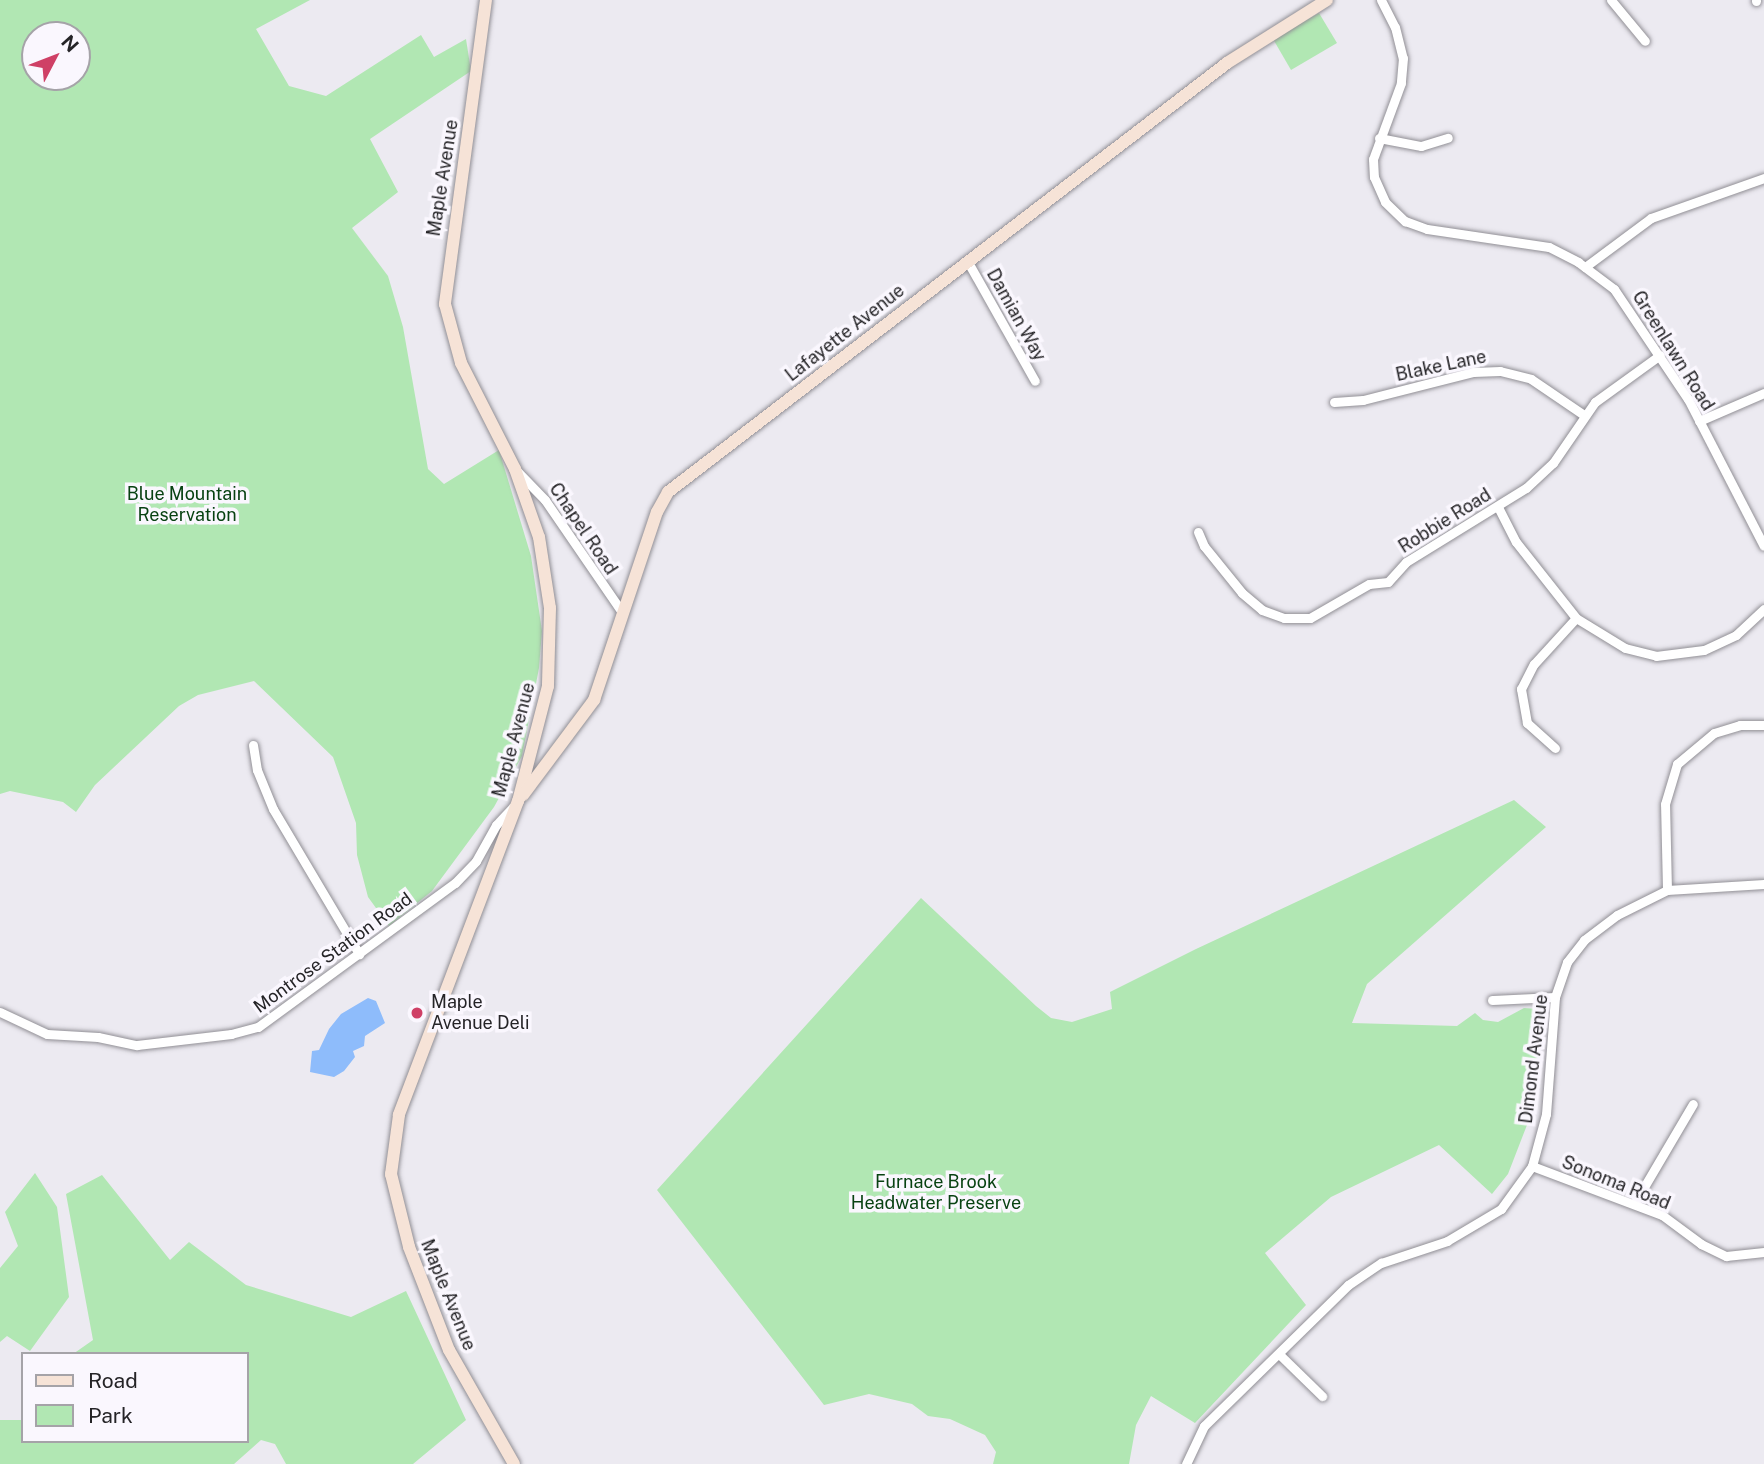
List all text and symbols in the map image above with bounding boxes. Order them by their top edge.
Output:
north arrow [21,21,91,91]
text: N [57,30,83,56]
street label: Maple Avenue [423,118,463,238]
street label: Damian Way [982,265,1050,365]
street label: Lafayette Avenue [781,280,909,386]
street label: Greenlawn Road [1627,287,1719,415]
street label: Blake Lane [1394,346,1488,386]
street label: Chapel Road [544,479,622,579]
park label: Blue Mountain Reservation [127,484,247,526]
street label: Robbie Road [1395,484,1495,558]
street label: Maple Avenue [488,680,540,800]
street label: Montrose Station Road [249,888,417,1018]
place label: Maple Avenue Deli [431,992,530,1034]
street label: Dimond Avenue [1515,993,1553,1125]
marker: Maple Avenue Deli [409,1005,425,1021]
street label: Sonoma Road [1559,1151,1673,1215]
park label: Furnace Brook Headwater Preserve [851,1172,1021,1214]
street label: Maple Avenue [416,1236,480,1354]
legend [21,1352,248,1443]
text: Road [88,1368,138,1393]
text: Park [88,1403,133,1428]

